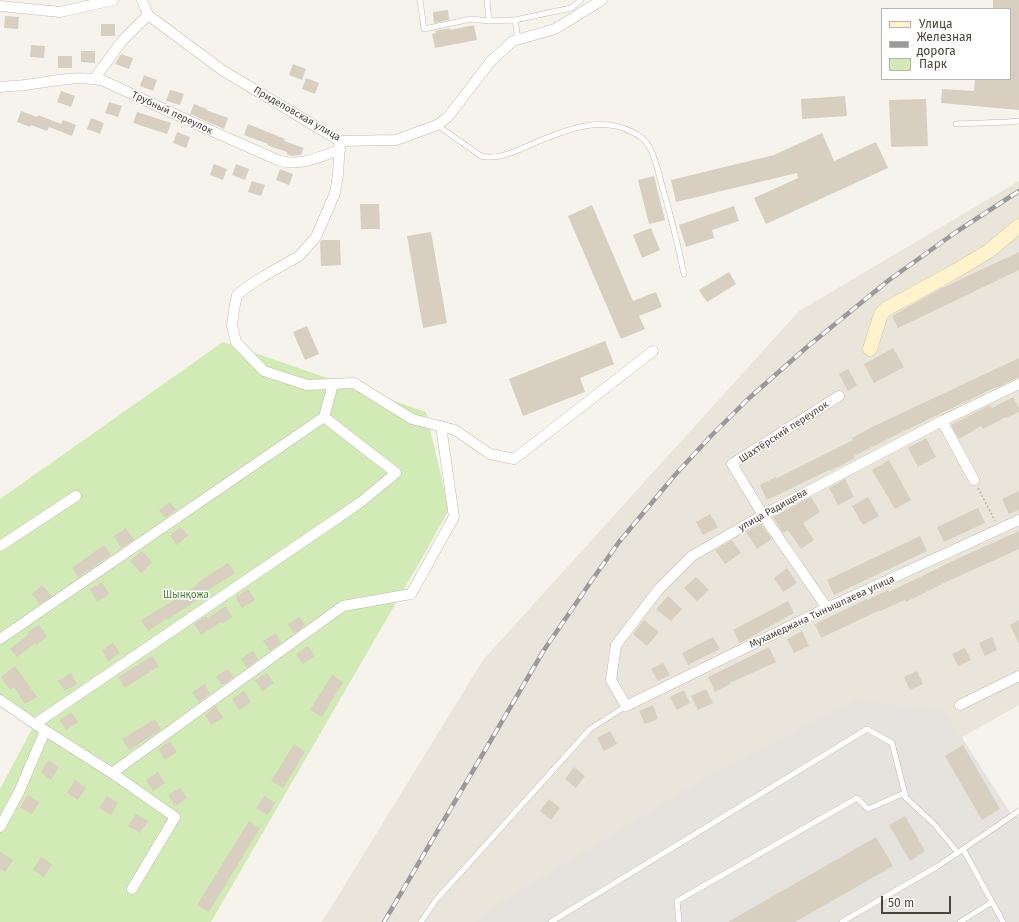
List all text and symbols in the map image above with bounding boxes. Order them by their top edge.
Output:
legend [881,8,1011,80]
text: Улица [919,17,953,31]
text: Железная дорога [917,30,972,58]
text: Парк [919,57,947,71]
street label: Придеповская улица [251,84,343,144]
street label: Трубный переулок [130,89,214,137]
street label: Шахтёрский переулок [737,399,831,465]
street label: улица Радищева [736,486,810,534]
street label: Мухамеджана Тынышпаева улица [748,573,896,651]
park label: Шынқожа [163,589,209,601]
scale bar [883,888,953,914]
text: 50 m [888,896,914,910]

